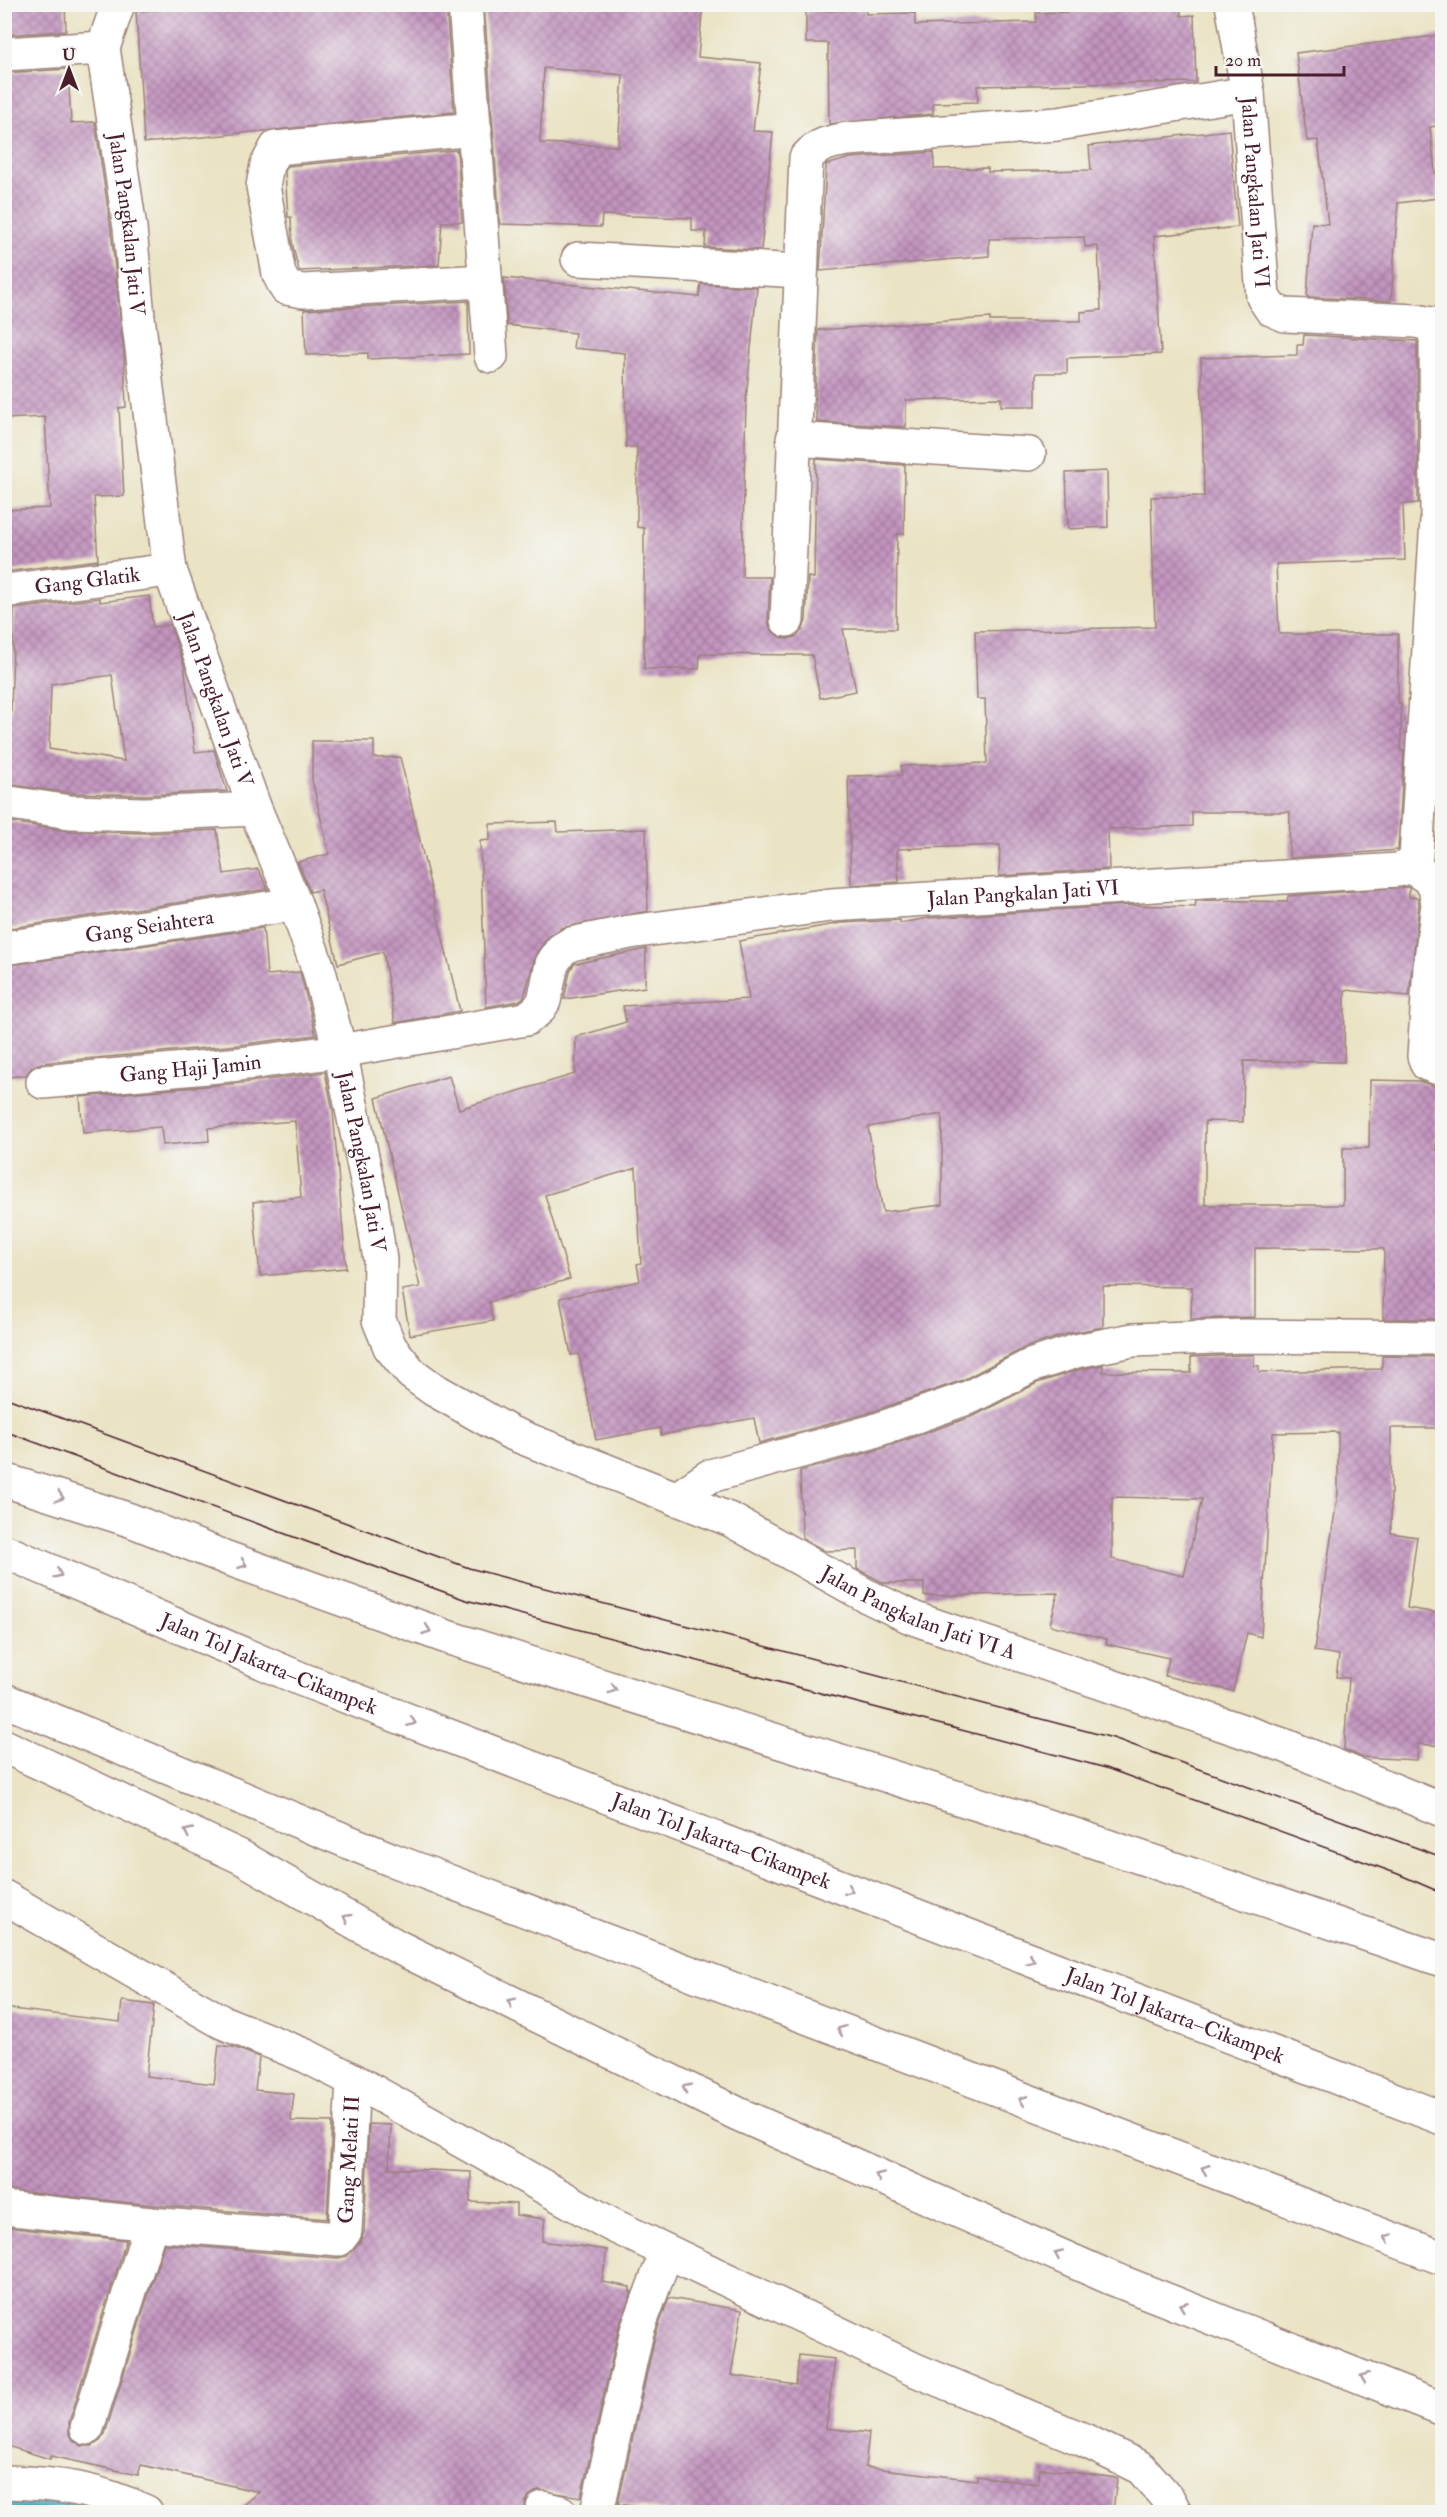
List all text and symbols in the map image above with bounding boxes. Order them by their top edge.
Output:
north arrow [39,39,99,99]
scale bar [1216,39,1344,77]
text: U [62,45,76,65]
text: 20 m [1225,49,1261,72]
street label: Jalan Pangkalan Jati VI [1234,95,1275,289]
street label: Jalan Pangkalan Jati V [102,130,151,317]
street label: Gang Glatik [33,561,142,601]
street label: Jalan Pangkalan Jati V [172,607,259,792]
street label: Jalan Pangkalan Jati VI [926,874,1120,913]
street label: Gang Seiahtera [83,903,216,950]
street label: Gang Haji Jamin [118,1048,263,1089]
street label: Jalan Pangkalan Jati V [330,1068,392,1255]
one-way arrow [54,1490,65,1503]
one-way arrow [238,1557,248,1570]
street label: Jalan Pangkalan Jati VI A [815,1559,1019,1666]
one-way arrow [52,1567,63,1579]
street label: Jalan Tol Jakarta–Cikampek [155,1607,381,1721]
one-way arrow [421,1622,432,1635]
one-way arrow [607,1682,618,1694]
one-way arrow [406,1715,417,1727]
street label: Jalan Tol Jakarta–Cikampek [607,1787,835,1896]
one-way arrow [183,1828,194,1840]
one-way arrow [843,1883,854,1895]
one-way arrow [343,1914,354,1926]
one-way arrow [1025,1953,1036,1966]
street label: Jalan Tol Jakarta–Cikampek [1061,1961,1288,2070]
one-way arrow [506,1998,517,2010]
one-way arrow [836,2025,847,2038]
one-way arrow [681,2084,692,2096]
one-way arrow [1018,2094,1029,2107]
street label: Gang Melati II [332,2095,366,2224]
one-way arrow [1201,2163,1211,2176]
one-way arrow [874,2171,885,2183]
one-way arrow [1383,2232,1394,2245]
one-way arrow [1053,2250,1064,2262]
one-way arrow [1178,2301,1189,2313]
one-way arrow [1359,2372,1370,2385]

